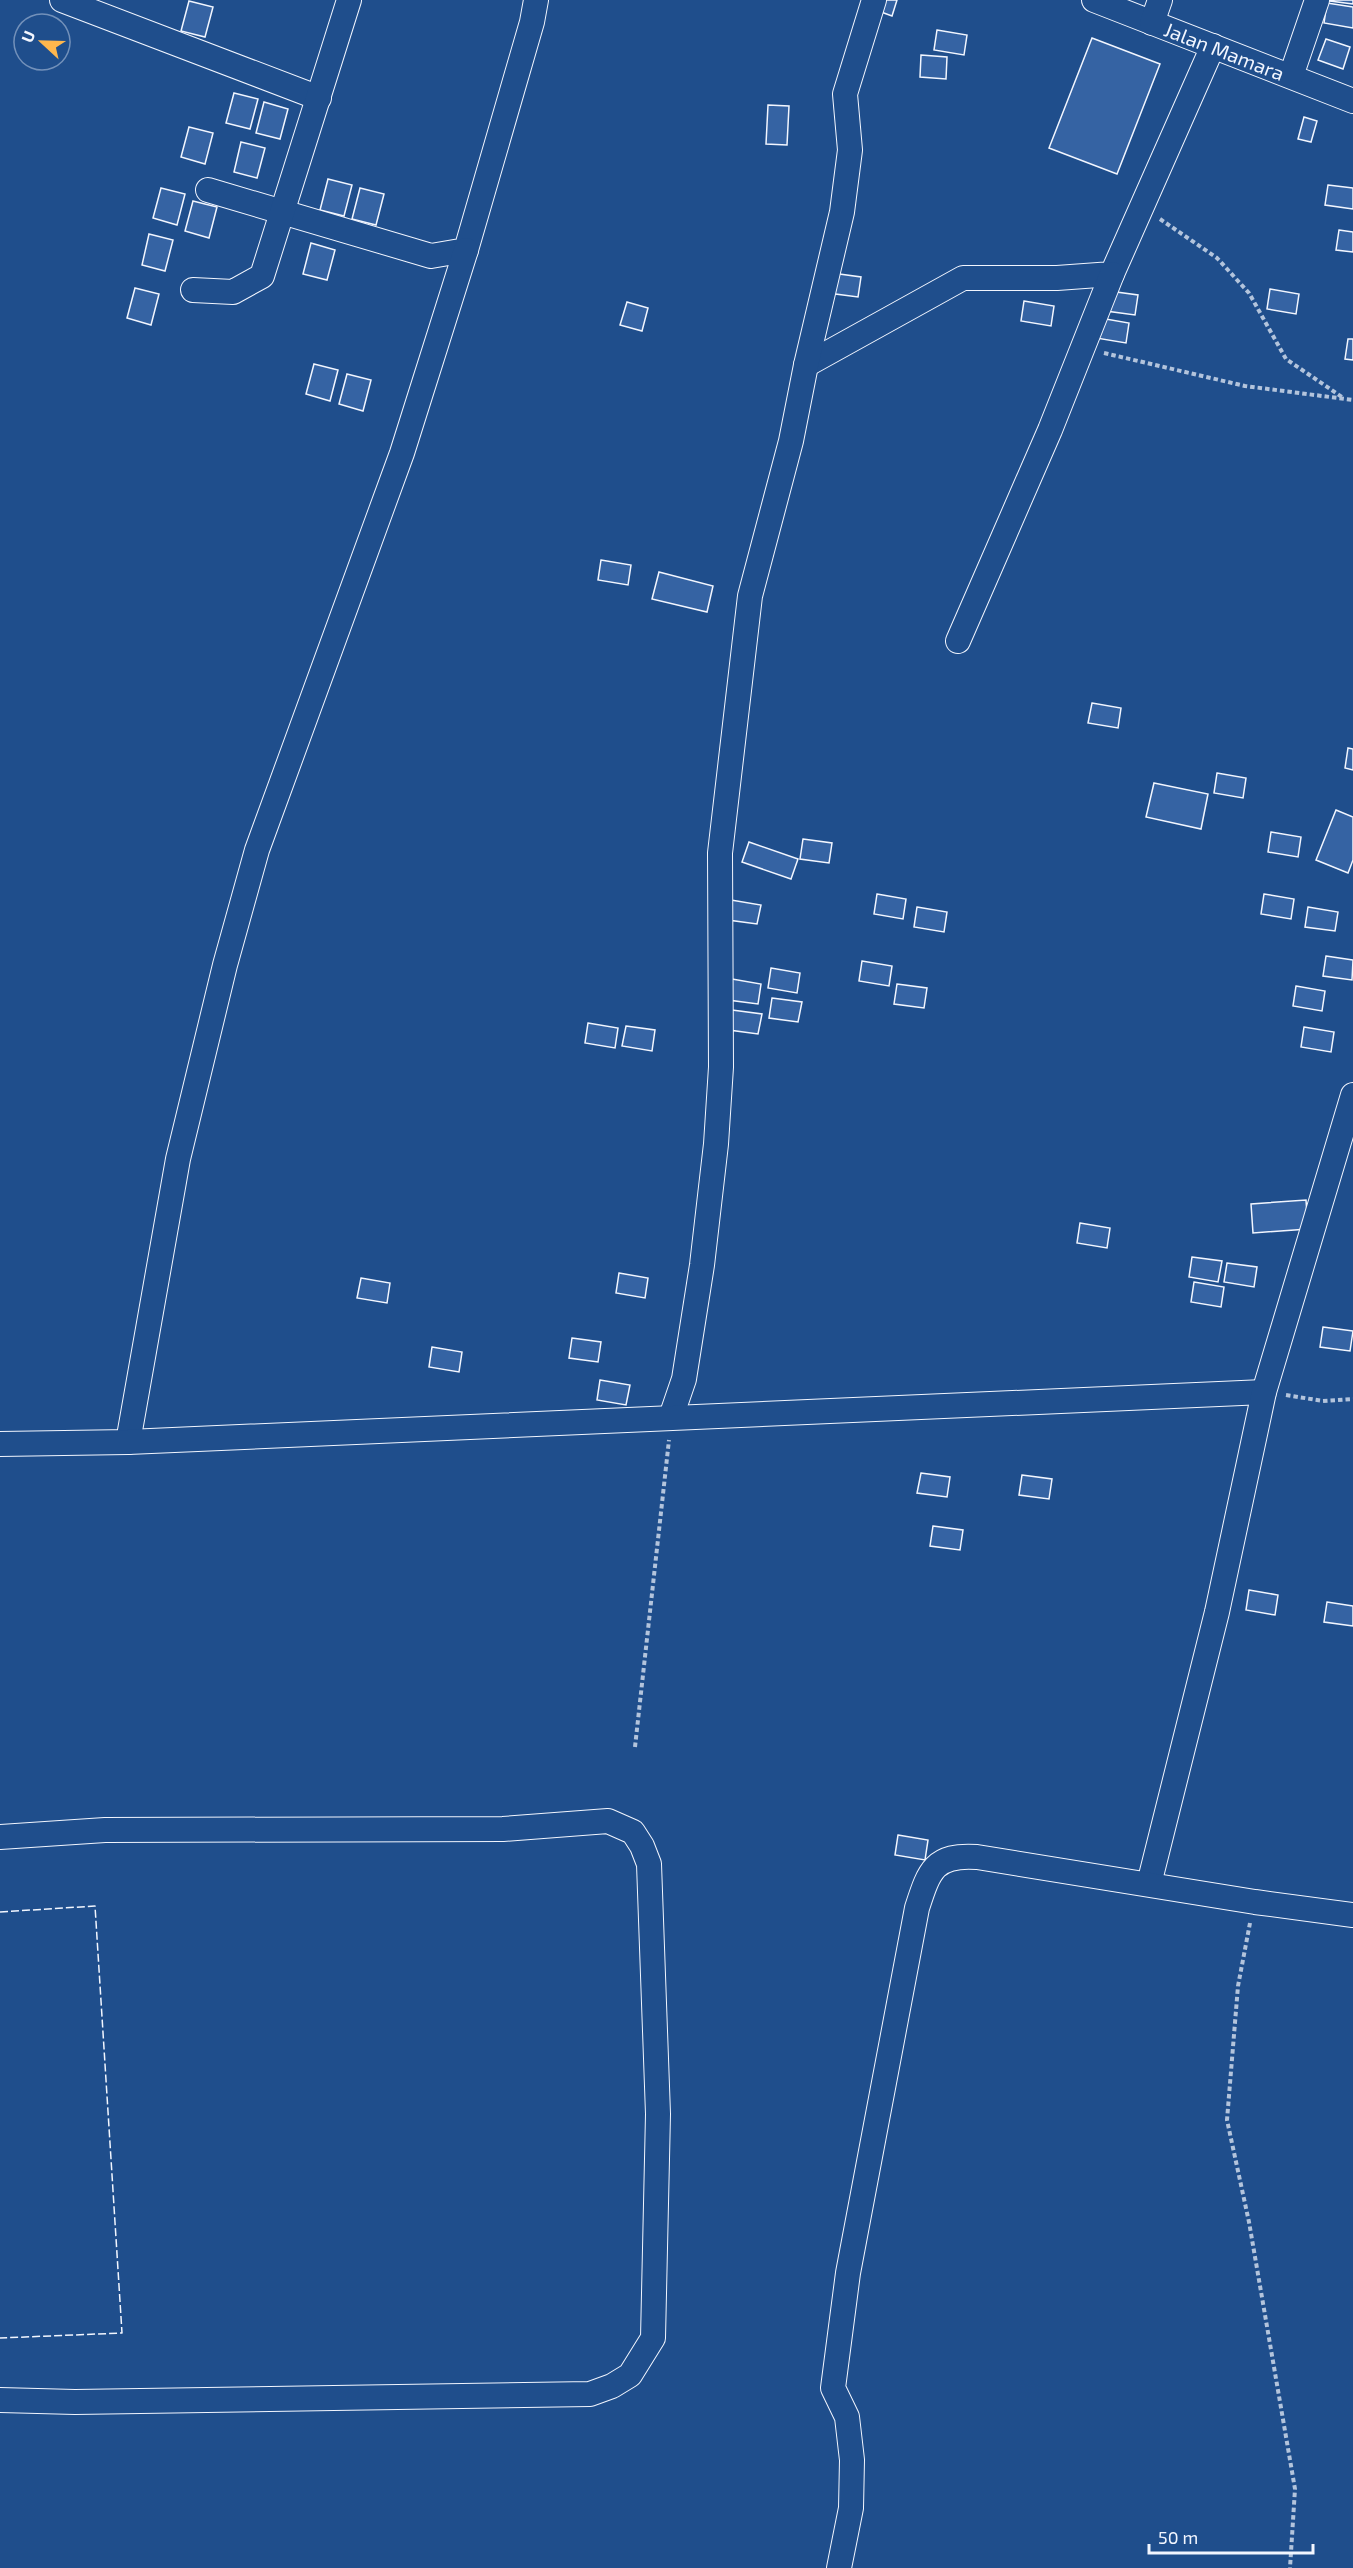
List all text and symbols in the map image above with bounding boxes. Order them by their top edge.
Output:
north arrow [12,12,72,72]
street label: Jalan Mamara [1161,17,1288,85]
text: U [17,28,38,45]
scale bar [1149,2517,1312,2555]
text: 50 m [1158,2526,1198,2548]

